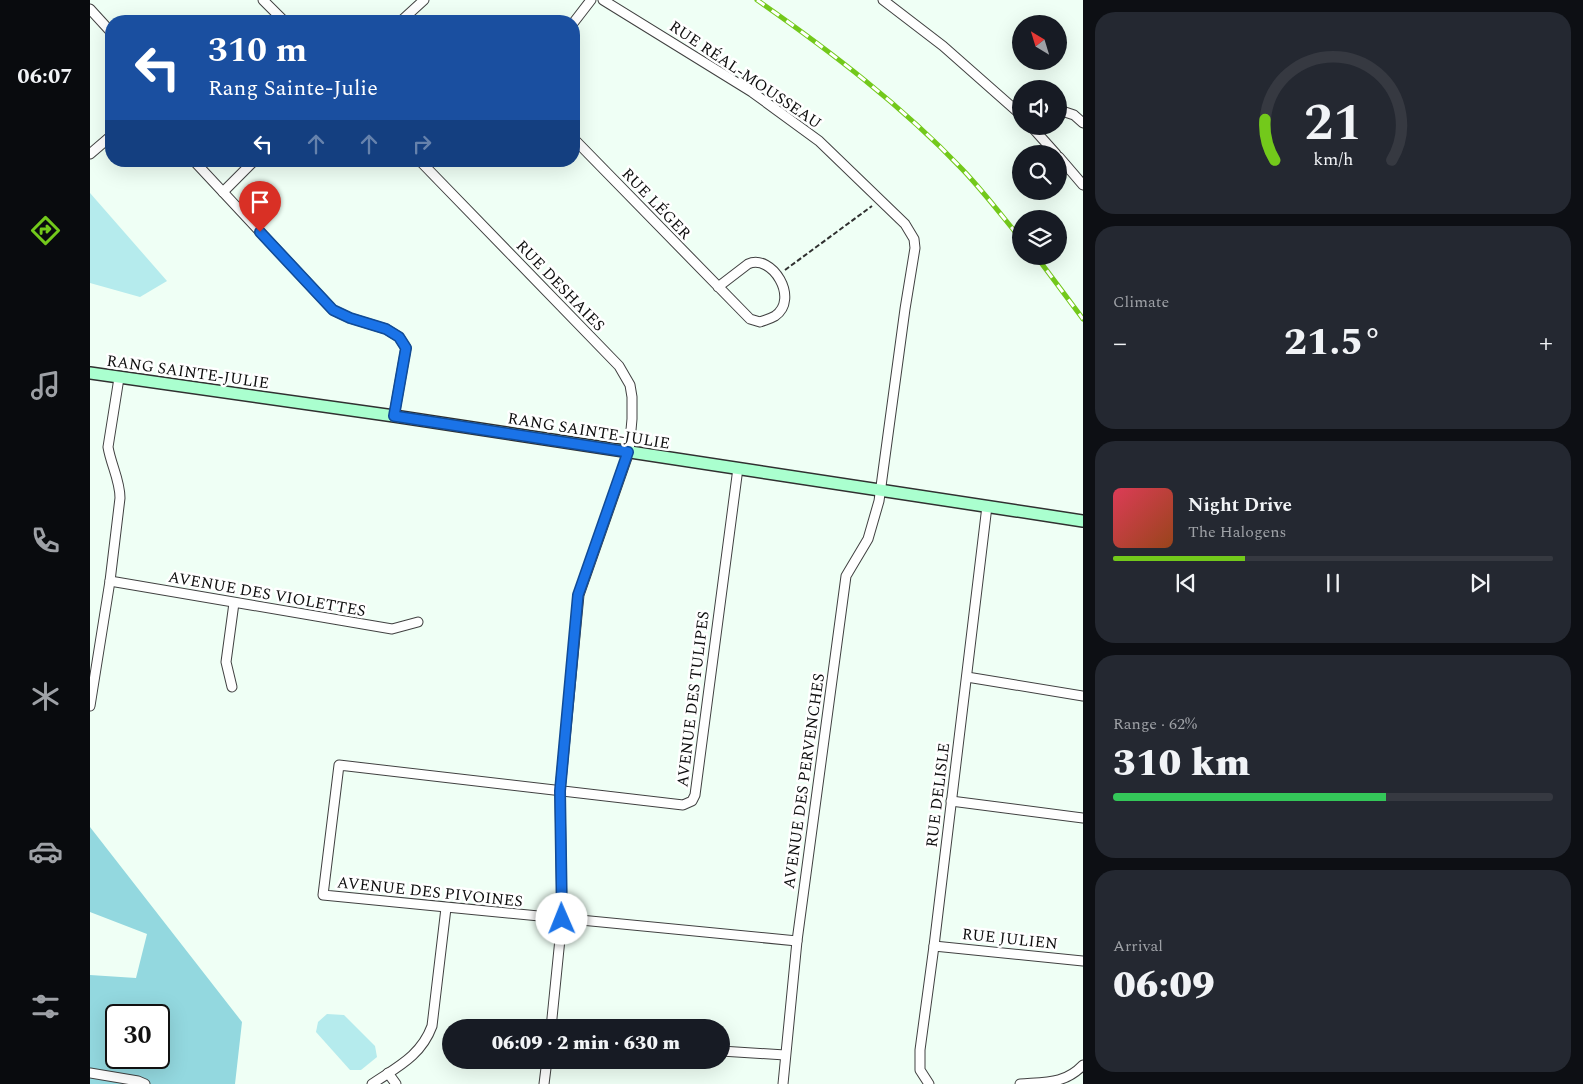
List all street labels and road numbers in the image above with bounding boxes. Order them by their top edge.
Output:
street label: RUE RÉAL-MOUSSEAU [664,15,827,135]
street label: RUE LÉGER [616,163,697,245]
street label: RUE DESHAIES [510,235,610,337]
street label: RANG SAINTE-JULIE [105,349,271,395]
street label: RANG SAINTE-JULIE [506,406,672,456]
street label: AVENUE DES VIOLETTES [166,565,367,623]
street label: AVENUE DES TULIPES [670,610,716,789]
street label: AVENUE DES PERVENCHES [777,672,831,890]
street label: RUE DELISLE [920,741,956,849]
street label: AVENUE DES PIVOINES [336,870,524,914]
street label: RUE JULIEN [961,922,1059,956]

